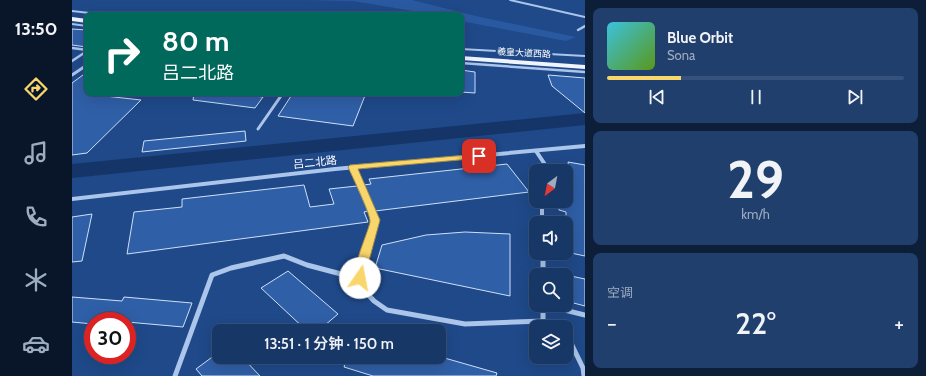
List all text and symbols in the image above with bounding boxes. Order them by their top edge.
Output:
text: 13:50 [15,18,57,40]
text: 80 m [162,24,229,58]
icon: right [96,28,148,80]
text: Blue Orbit [667,29,733,47]
street label: 羲皇大道西路 [497,46,551,59]
text: Sona [667,47,695,63]
text: 吕二北路 [162,62,234,84]
icon: directions [22,75,50,103]
icon: previous [646,86,668,108]
icon: pause [745,86,767,108]
icon: next [844,86,866,108]
icon: music [22,139,50,167]
pin [462,139,496,173]
icon: arrive [468,145,490,167]
text: 29 [727,148,784,211]
street label: 吕二北路 [292,153,338,171]
north arrow [529,164,573,208]
map controls [529,164,573,364]
icon: phone [22,203,50,231]
text: km/h [741,206,770,222]
button: sound [529,216,573,260]
position arrow [339,257,381,299]
icon: climate [22,266,50,294]
button: search [529,268,573,312]
text: 空调 [607,284,633,300]
text: 22° [735,305,776,342]
text: − [607,310,617,337]
text: + [894,310,904,337]
speed limit sign: 30 [84,312,136,364]
button: layers [529,320,573,364]
icon: car [22,330,50,358]
text: 13:51 · 1 分钟 · 150 m [264,335,394,353]

